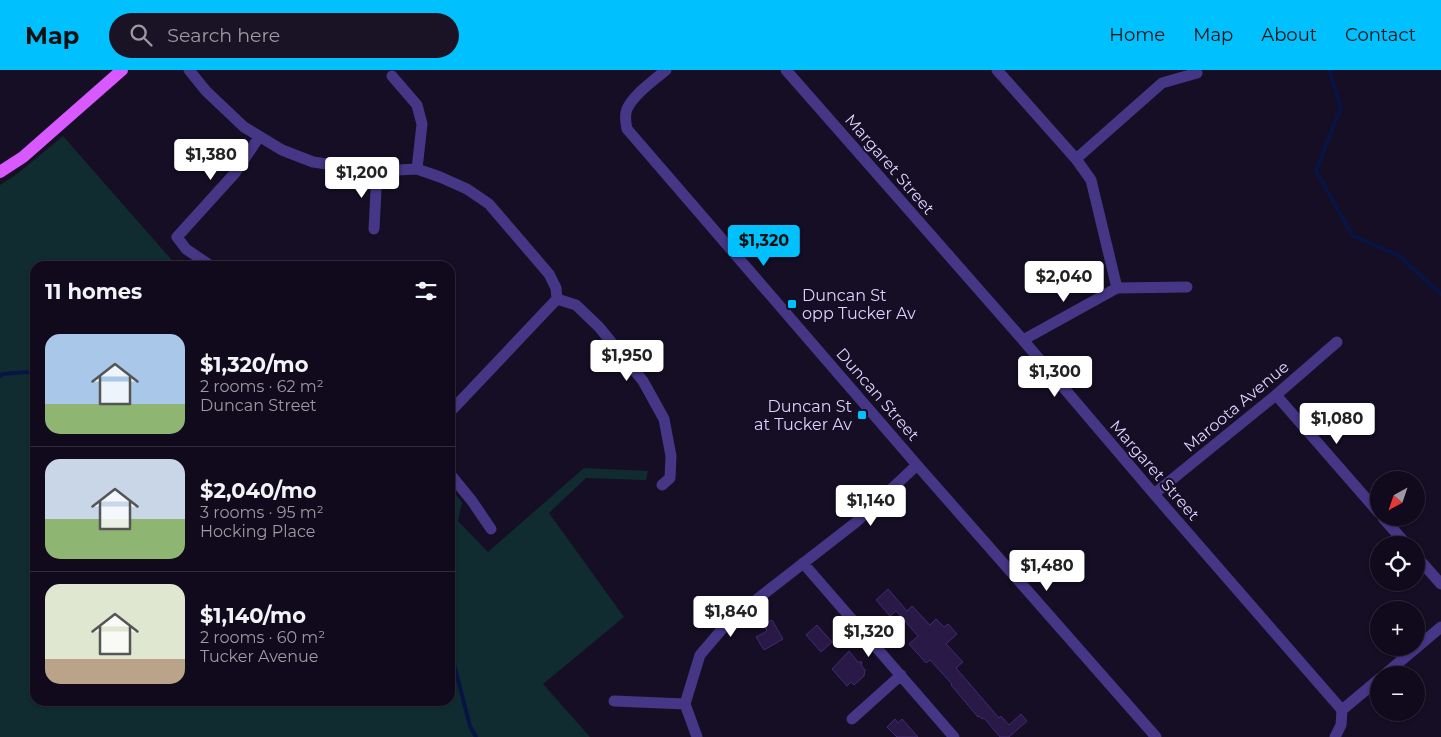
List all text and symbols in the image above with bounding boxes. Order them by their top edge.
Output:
search box [109,13,459,58]
text: Map [25,21,79,50]
icon: search [127,21,155,49]
text: Search here [167,24,280,47]
text: Home [1109,24,1165,46]
text: Map [1193,24,1233,46]
text: About [1261,24,1317,46]
text: Contact [1345,24,1416,46]
street label: Margaret Street [841,110,939,219]
pin: $1,380 [170,138,252,181]
text: $1,380 [185,145,237,164]
pin: $1,200 [321,156,403,199]
text: $1,200 [336,163,388,182]
pin: $1,320 [723,224,805,267]
text: $1,320 [739,231,789,250]
pin: $2,040 [1023,260,1105,303]
text: $2,040 [1036,267,1092,286]
icon: filters [412,277,440,305]
text: 11 homes [45,279,142,304]
place label: Duncan St opp Tucker Av [802,286,916,323]
marker: Duncan St opp Tucker Av [786,298,798,310]
pin: $1,950 [586,340,668,382]
street label: Duncan Street [832,344,923,445]
text: $1,950 [601,346,653,365]
text: $1,320/mo [200,352,308,377]
icon: home [85,354,145,414]
pin: $1,300 [1014,356,1096,398]
street label: Maroota Avenue [1180,357,1293,456]
text: $1,300 [1029,362,1081,381]
text: 2 rooms · 62 m² [200,377,324,396]
text: Duncan Street [200,396,317,415]
place label: Duncan St at Tucker Av [754,397,853,434]
pin: $1,080 [1296,402,1378,445]
marker: Duncan St at Tucker Av [856,409,868,421]
text: $1,080 [1311,409,1363,428]
street label: Margaret Street [1106,416,1204,525]
north arrow [1370,471,1425,526]
map controls [1370,471,1425,721]
text: $2,040/mo [200,478,317,503]
icon: home [85,479,145,539]
pin: $1,140 [830,484,912,527]
text: $1,140 [847,491,895,510]
text: 3 rooms · 95 m² [200,503,324,522]
text: Hocking Place [200,522,316,541]
button: locate [1370,536,1425,591]
pin: $1,480 [1006,550,1088,592]
text: $1,480 [1020,556,1074,575]
pin: $1,840 [690,596,772,638]
button: + [1370,601,1425,656]
text: $1,840 [704,602,758,621]
text: $1,140/mo [200,603,306,628]
icon: home [85,604,145,664]
pin: $1,320 [828,616,910,658]
text: $1,320 [844,622,894,641]
text: 2 rooms · 60 m² [200,628,325,647]
text: Tucker Avenue [200,647,318,666]
button: − [1370,666,1425,721]

